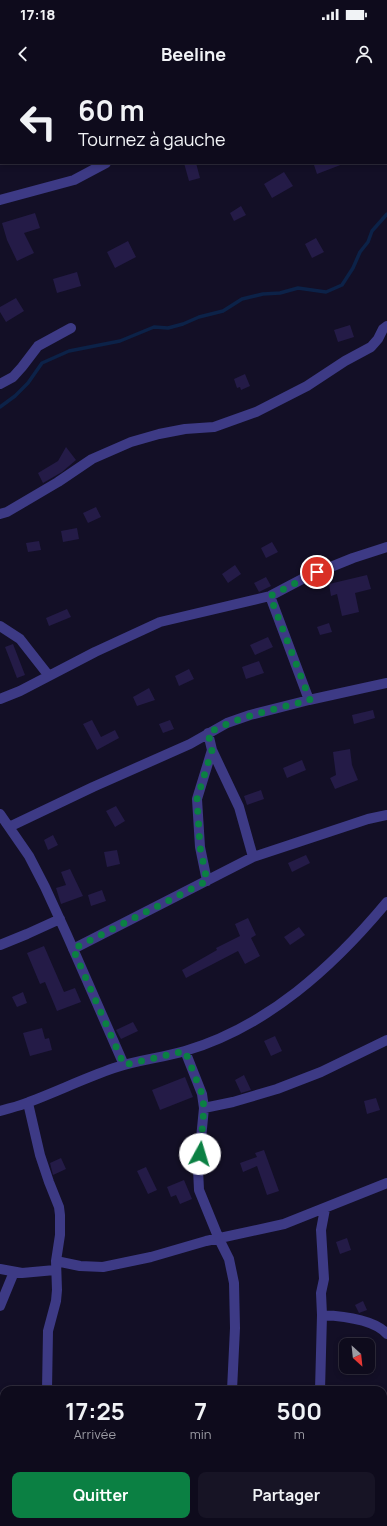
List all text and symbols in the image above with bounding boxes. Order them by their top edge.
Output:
text: 17:18 [20,4,55,25]
text: Beeline [161,42,226,66]
icon: back [12,43,34,65]
icon: person [353,43,375,65]
text: 60 m [78,91,145,129]
icon: left [12,96,64,148]
text: Tournez à gauche [78,127,226,151]
pin [300,555,334,589]
icon: arrive [306,561,328,583]
position arrow [179,1133,221,1175]
north arrow [339,1338,375,1374]
map controls [339,1338,375,1374]
text: 17:25 [65,1394,125,1427]
text: 7 [194,1394,207,1427]
text: 500 [276,1394,322,1427]
text: Arrivée [74,1425,116,1443]
text: min [190,1425,212,1443]
text: m [294,1425,305,1443]
button: Quitter [12,1472,190,1518]
button: Partager [198,1472,375,1518]

